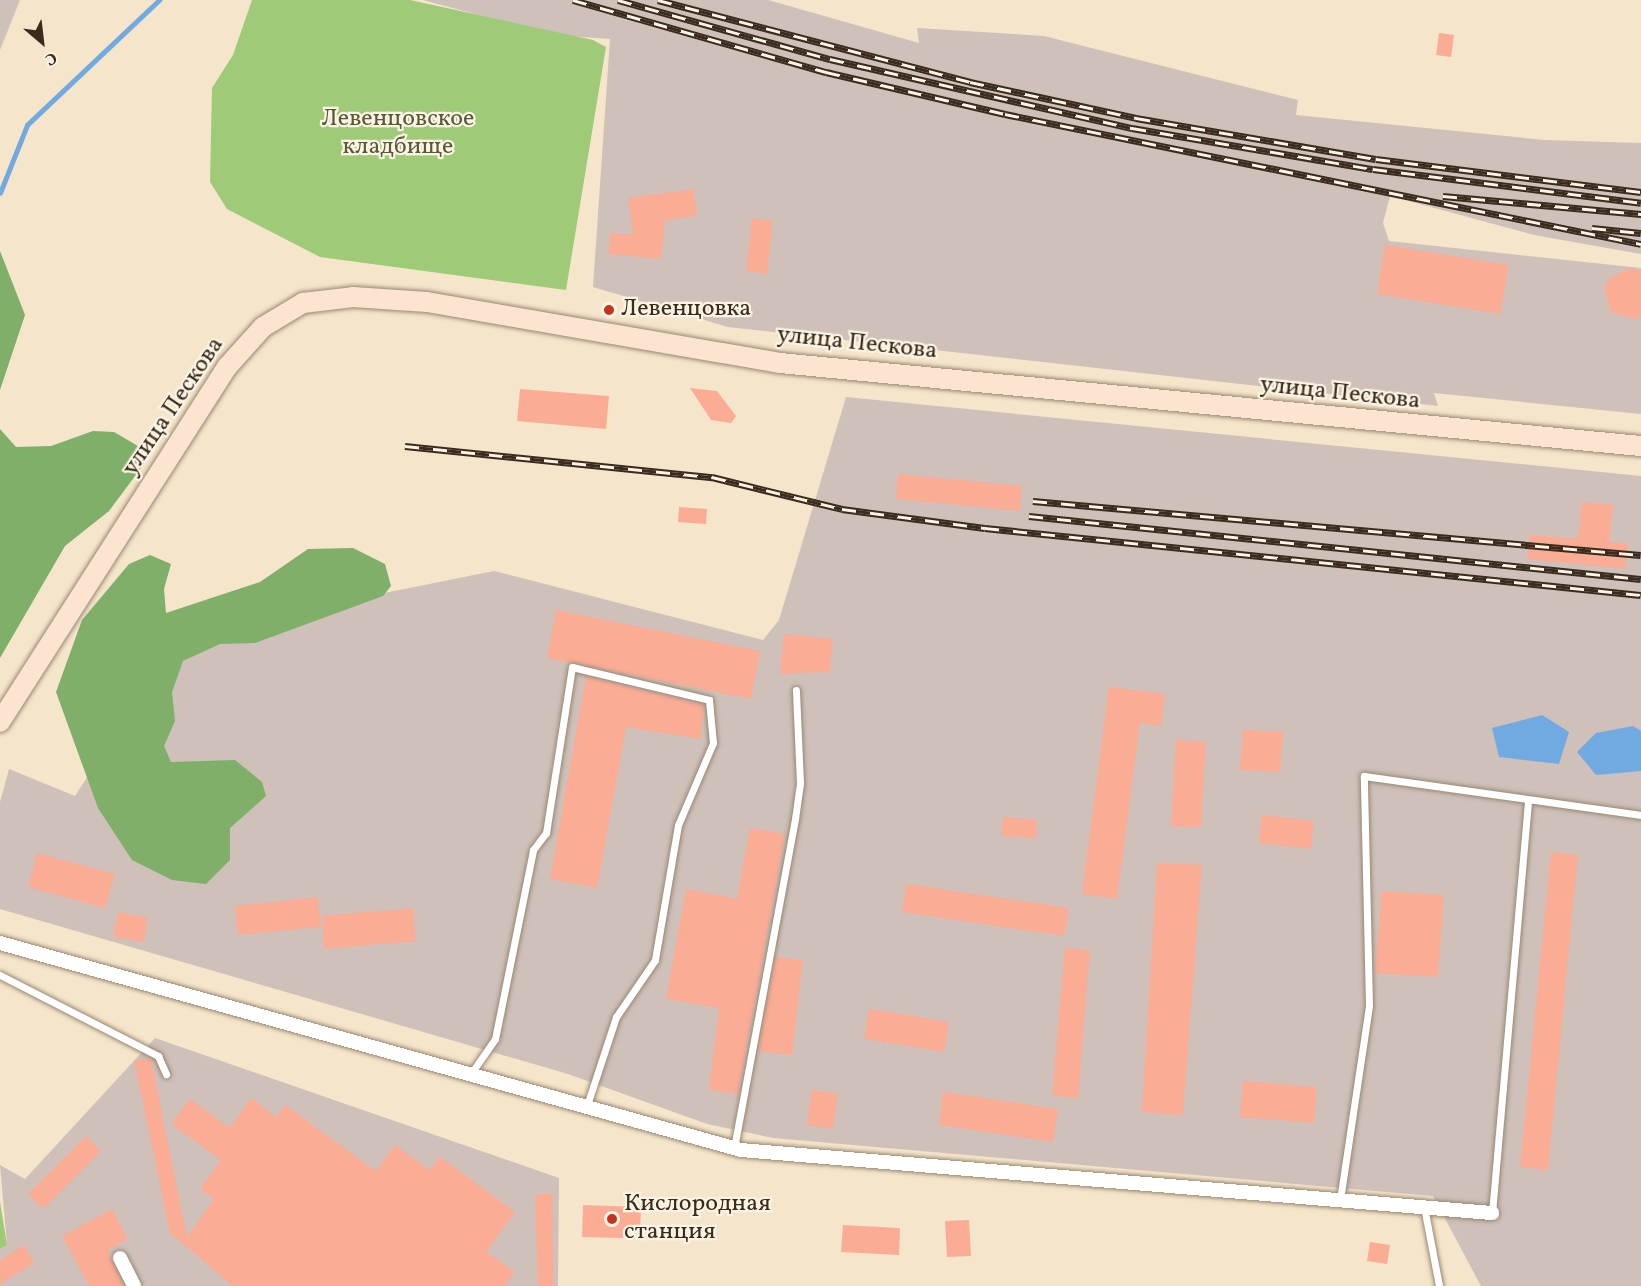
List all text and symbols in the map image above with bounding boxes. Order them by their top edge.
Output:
north arrow [12,12,72,72]
text: С [41,46,60,70]
park label: Левенцовское кладбище [322,106,474,162]
place label: Левенцовка [621,296,751,324]
marker: Левенцовка [602,303,616,317]
street label: улица Пескова [776,321,938,367]
street label: улица Пескова [117,332,231,482]
street label: улица Пескова [1259,371,1421,417]
place label: Кислородная станция [624,1191,771,1247]
marker: Кислородная станция [605,1212,619,1226]

